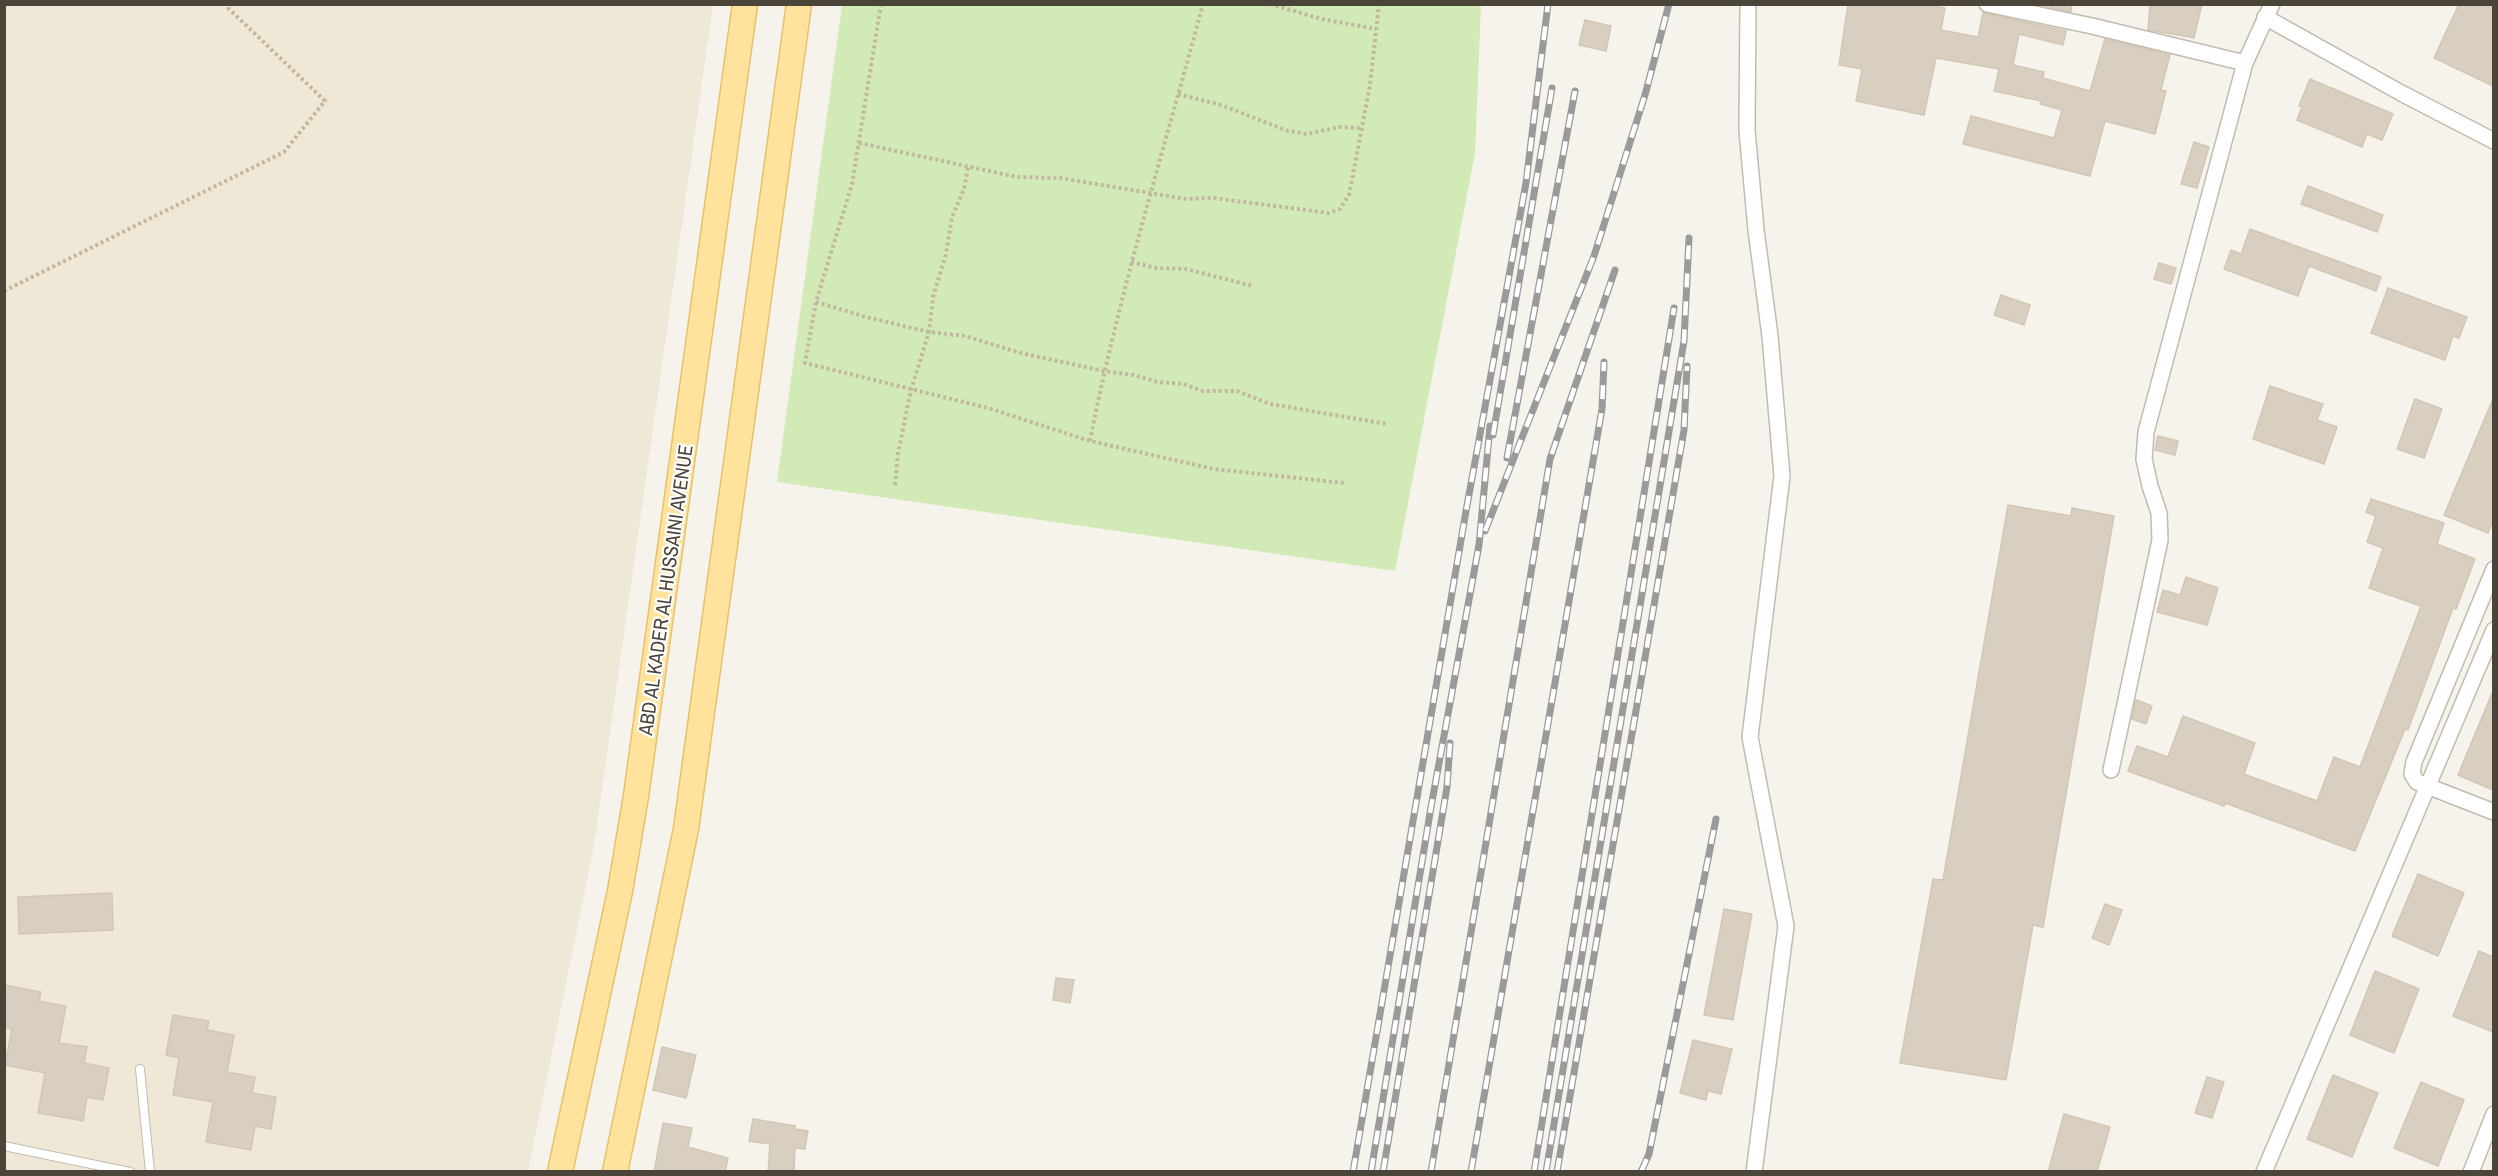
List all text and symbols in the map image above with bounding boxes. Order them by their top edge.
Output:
street label: ABD AL KADER AL HUSSAINI AVENUE [631,443,699,738]

